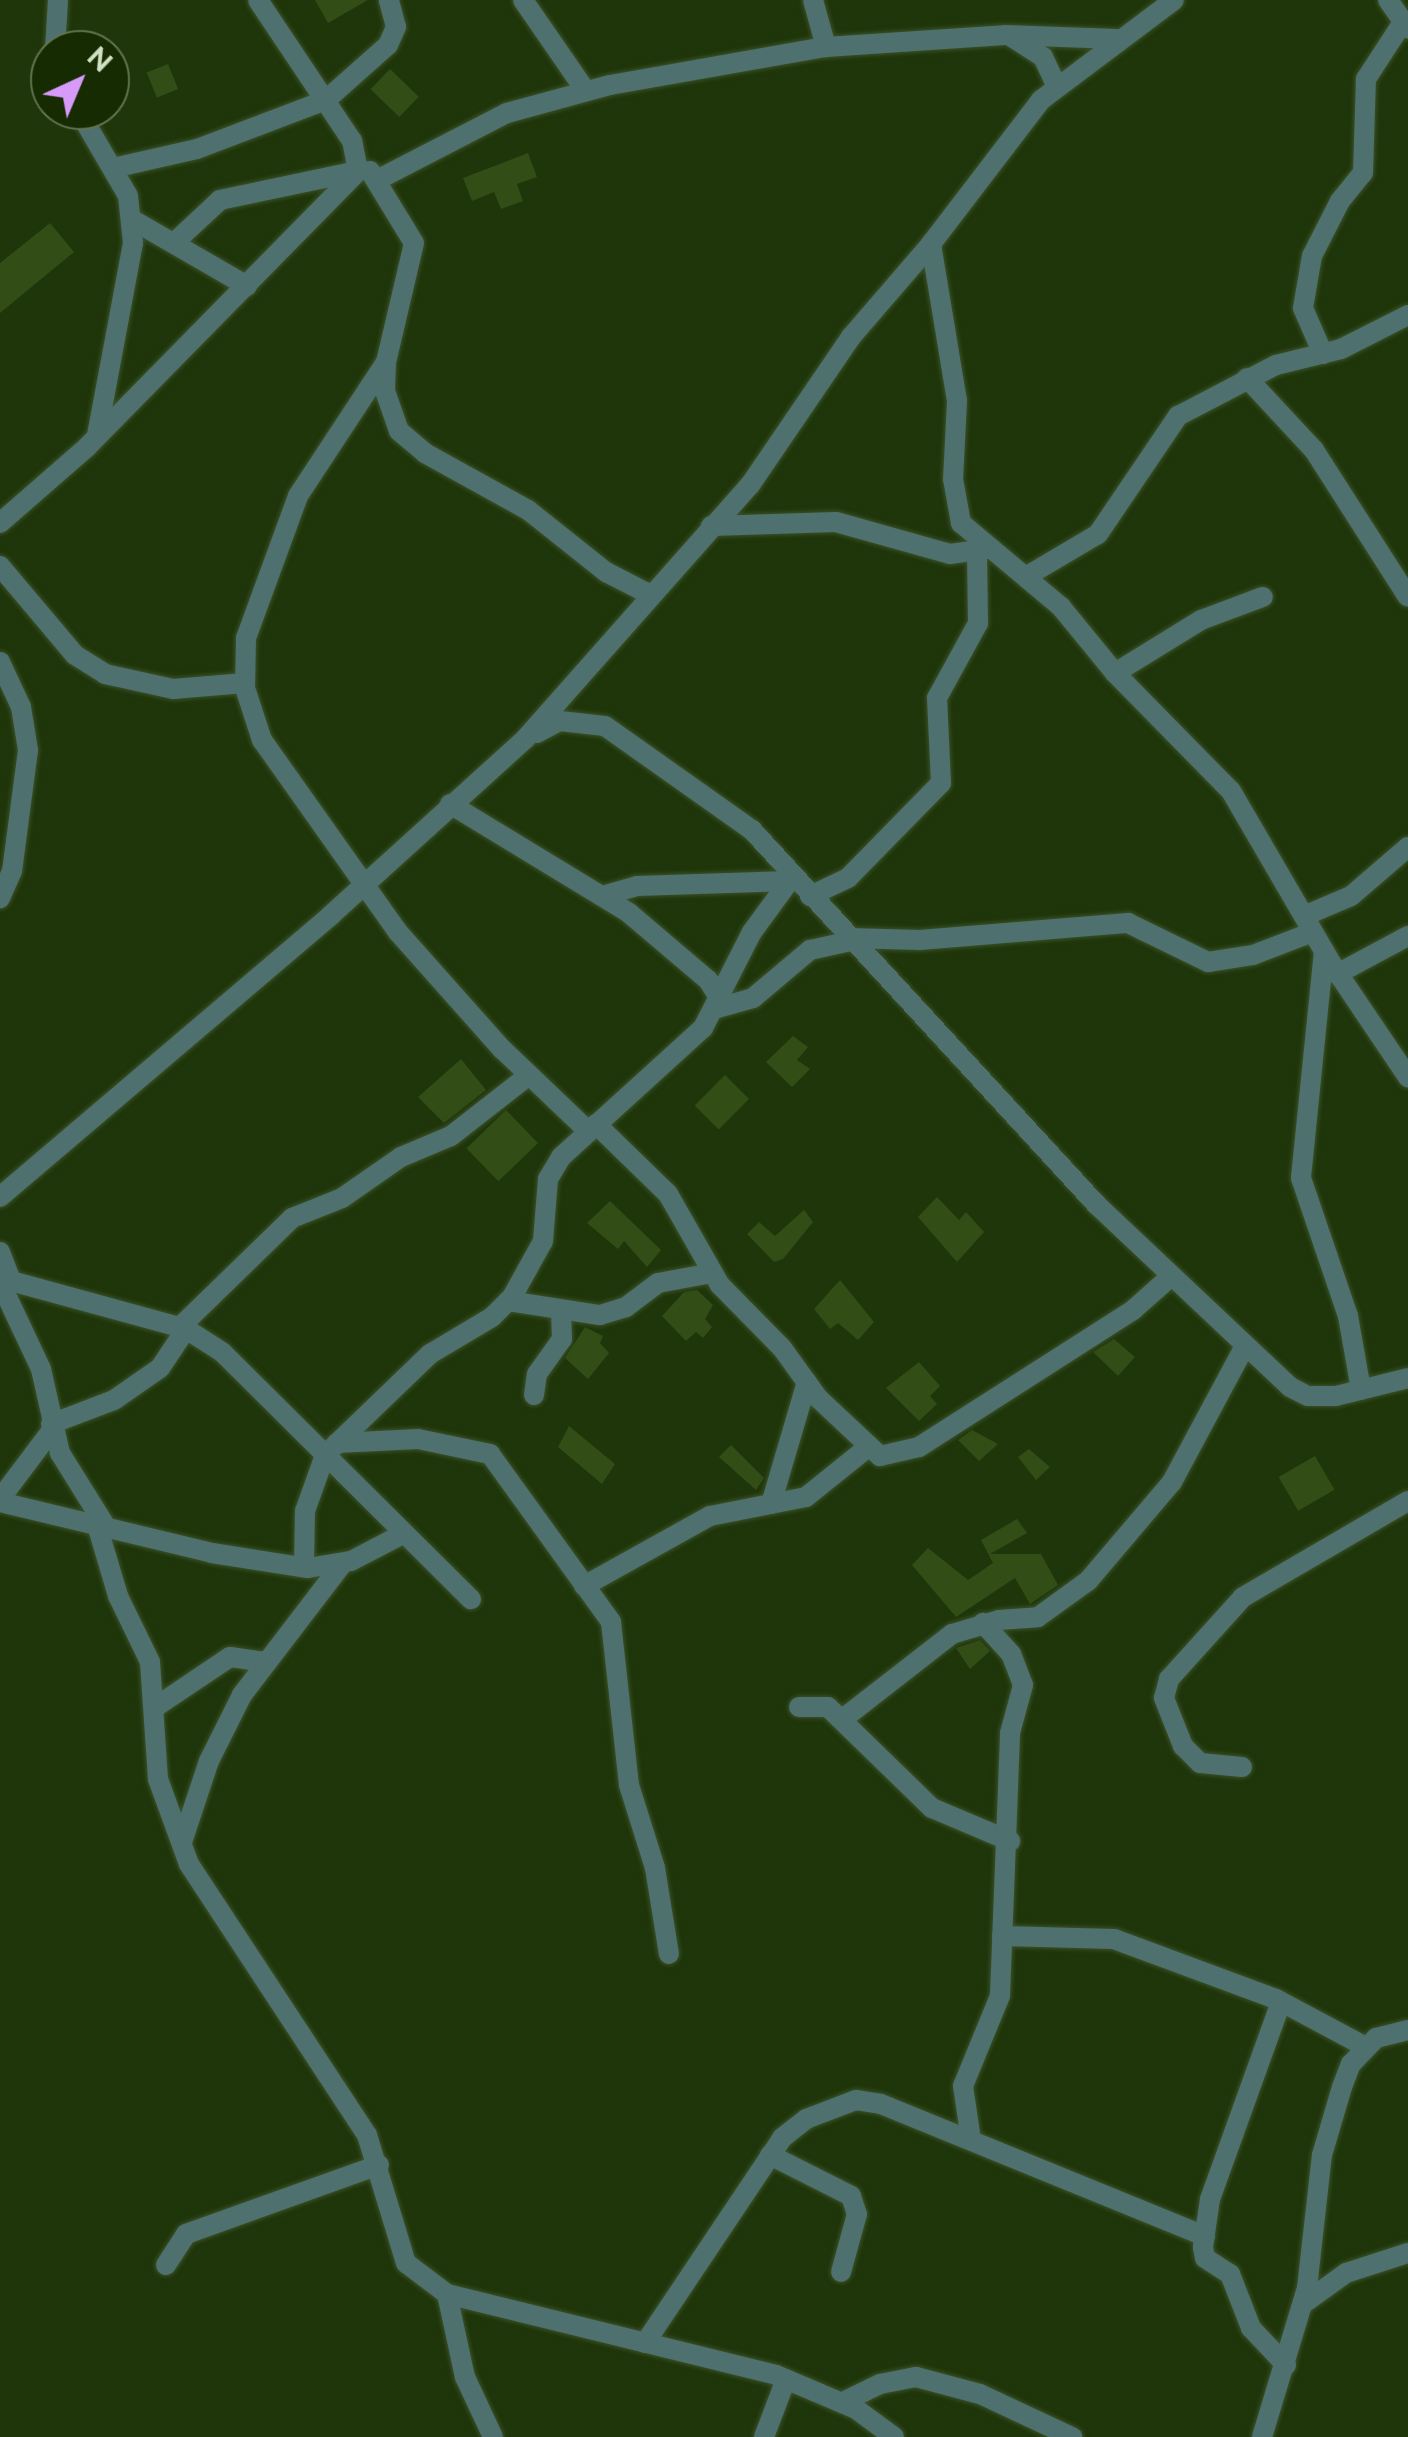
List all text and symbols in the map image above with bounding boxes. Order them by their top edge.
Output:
north arrow [30,30,130,130]
text: N [81,40,119,79]

